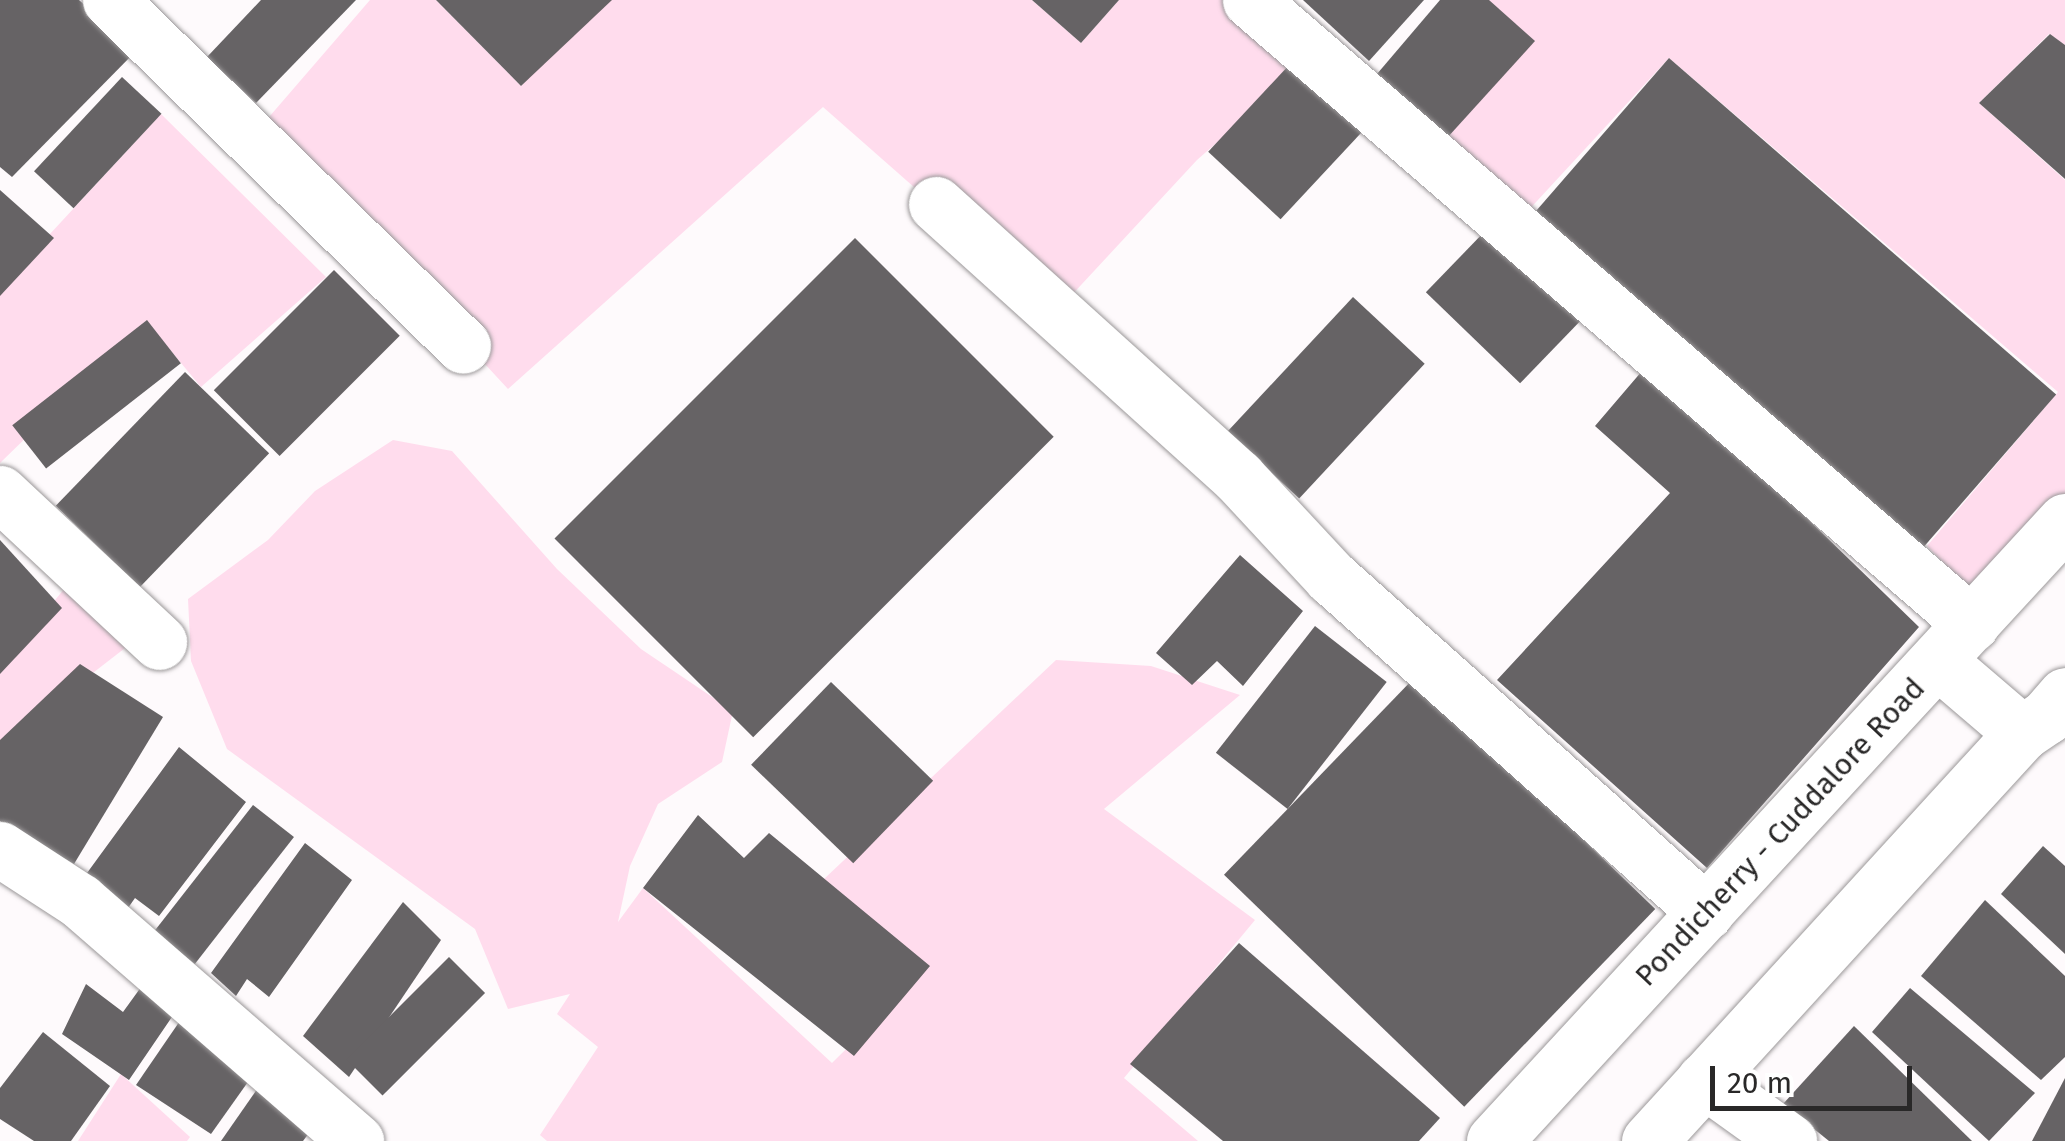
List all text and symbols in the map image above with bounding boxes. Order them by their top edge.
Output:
street label: Pondicherry - Cuddalore Road [1628,670,1932,994]
scale bar [1715,1046,1918,1108]
text: 20 m [1727,1065,1792,1101]

